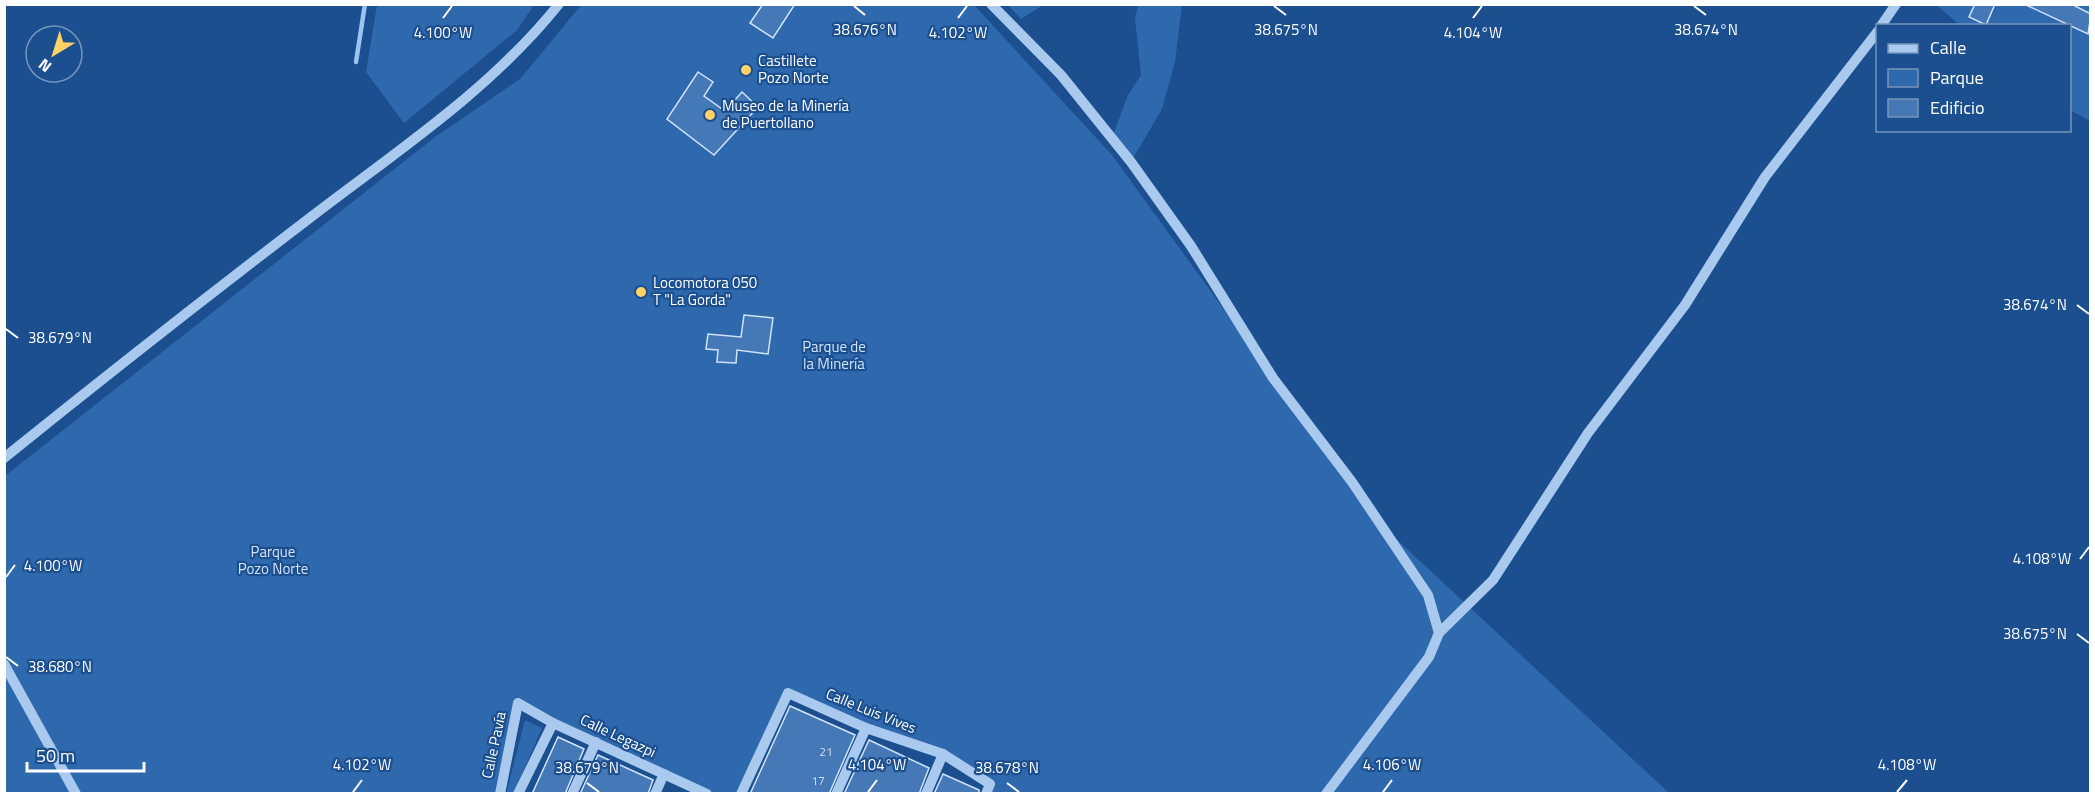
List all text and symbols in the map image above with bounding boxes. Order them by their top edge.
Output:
text: 38.676°N [833,18,897,41]
text: 38.675°N [1254,18,1318,41]
text: 38.674°N [1674,18,1738,41]
text: 4.100°W [414,21,472,44]
text: 4.102°W [929,21,987,44]
text: 4.104°W [1444,21,1502,44]
north arrow [24,24,84,84]
legend [1876,24,2071,132]
text: Calle [1930,34,1966,61]
place label: Castillete Pozo Norte [758,49,829,89]
text: N [33,53,57,79]
marker: Castillete Pozo Norte [739,63,753,77]
text: Parque [1930,64,1984,91]
place label: Museo de la Minería de Puertollano [722,94,849,134]
text: Edificio [1930,94,1984,121]
marker: Museo de la Minería de Puertollano [703,108,717,122]
place label: Locomotora 050 T "La Gorda" [653,271,757,311]
marker: Locomotora 050 T "La Gorda" [634,285,648,299]
text: 38.674°N [2003,293,2067,316]
text: 38.679°N [28,326,92,349]
park label: Parque de la Minería [802,335,866,375]
park label: Parque Pozo Norte [238,540,308,580]
text: 4.108°W [2013,547,2071,570]
text: 4.100°W [24,554,82,577]
text: 38.675°N [2003,622,2067,645]
text: 38.680°N [28,655,92,678]
street label: Calle Luis Vives [822,682,920,739]
street label: Calle Legazpi [576,708,660,763]
street label: Calle Pavía [475,709,512,780]
scale bar [27,735,144,773]
text: 50 m [36,742,75,769]
house number: 21 [819,742,833,761]
text: 4.102°W [333,753,391,776]
text: 4.104°W [848,753,906,776]
text: 4.106°W [1363,753,1421,776]
text: 4.108°W [1878,753,1936,776]
text: 38.679°N [555,756,619,779]
text: 38.678°N [975,756,1039,779]
house number: 17 [811,771,825,790]

